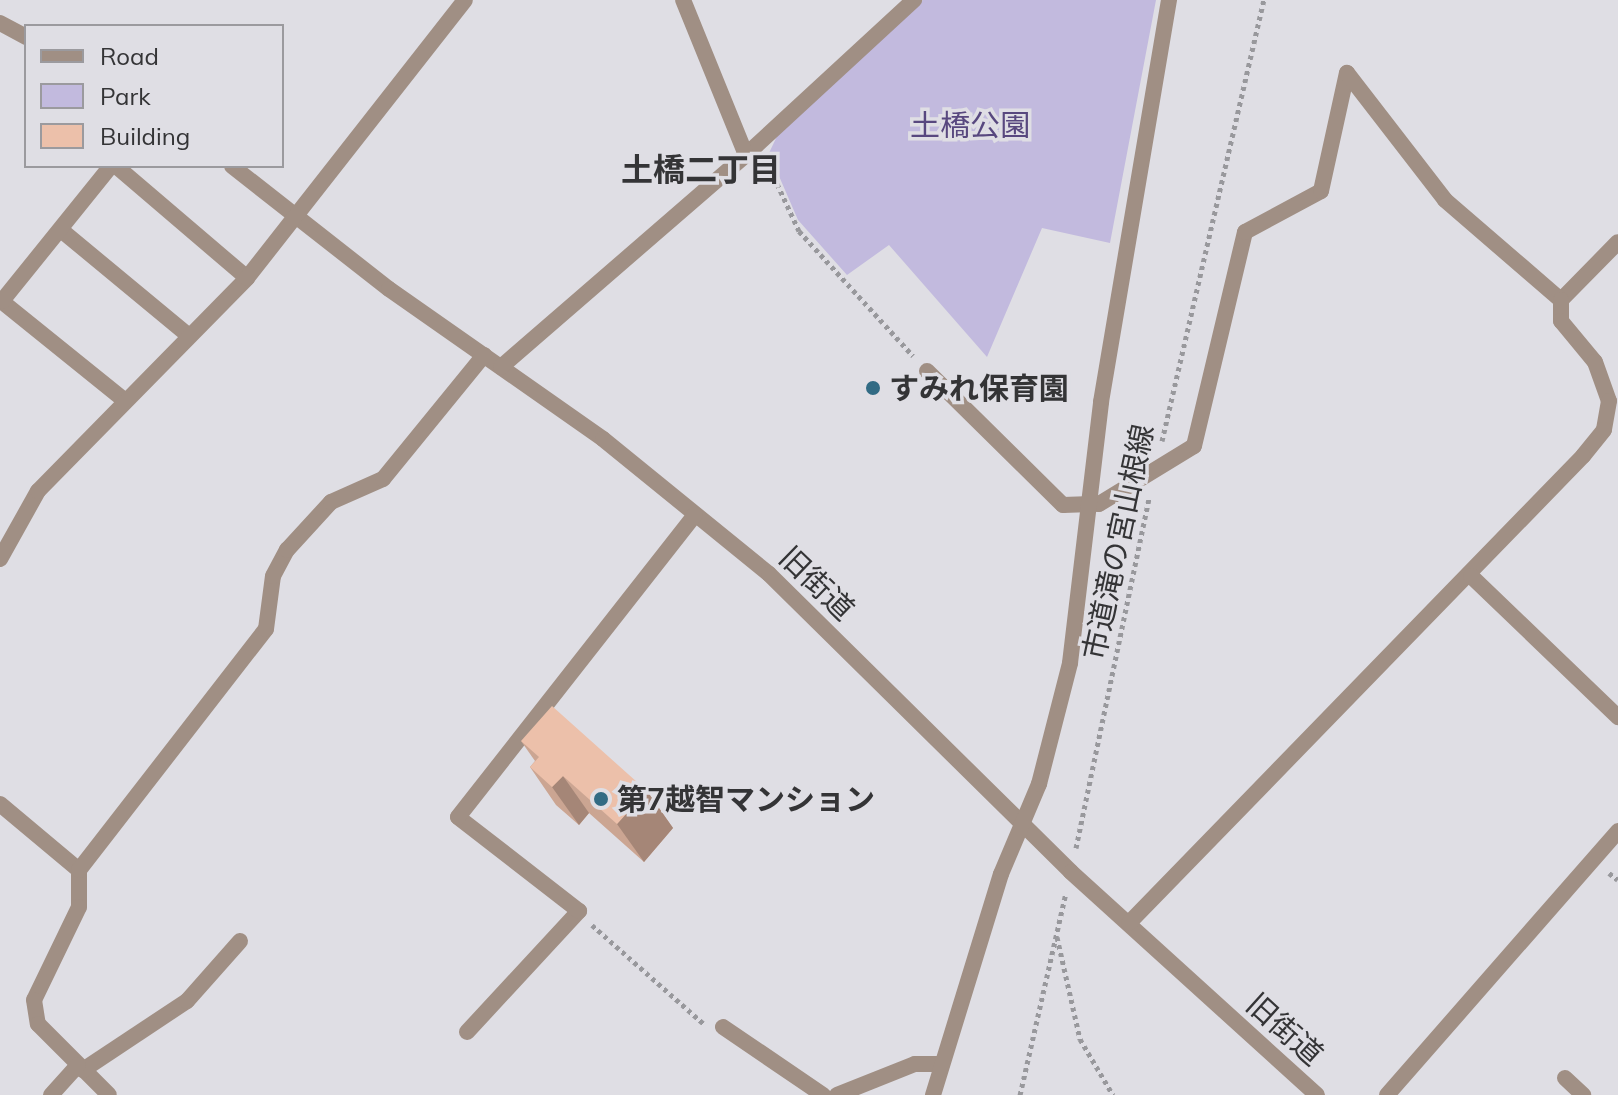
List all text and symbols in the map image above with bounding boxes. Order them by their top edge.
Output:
legend [24,24,284,168]
text: Road [100,41,159,71]
text: Park [100,81,151,111]
park label: 土橋公園 [910,107,1030,143]
text: Building [100,121,190,151]
district label: 土橋二丁目 [621,150,781,188]
place label: すみれ保育園 [889,370,1069,406]
marker: すみれ保育園 [864,379,882,397]
street label: 市道滝の宮山根線 [1075,421,1161,663]
street label: 旧街道 [772,539,862,627]
place label: 第7越智マンション [617,781,875,817]
marker: 第7越智マンション [592,790,610,808]
street label: 旧街道 [1240,986,1330,1072]

